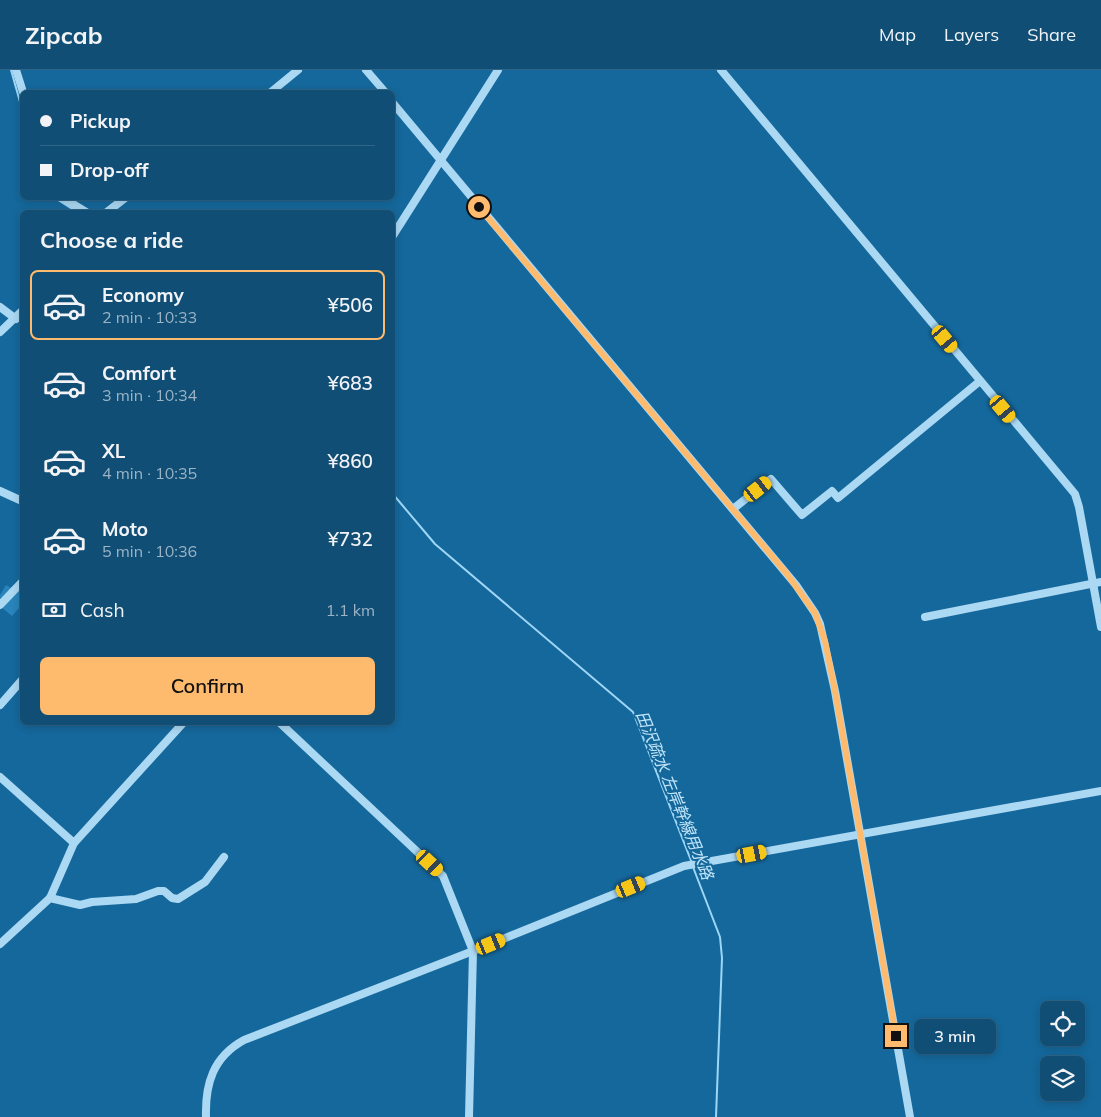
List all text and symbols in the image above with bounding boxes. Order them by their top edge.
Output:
text: Zipcab [25,20,103,50]
text: Map [879,23,916,46]
text: Layers [944,23,999,46]
text: Share [1027,23,1076,46]
text: Pickup [70,109,131,133]
text: Drop-off [70,158,148,182]
route start [468,196,490,218]
text: Choose a ride [40,226,183,254]
icon: car [42,283,87,328]
text: Economy [102,283,184,307]
text: ¥506 [327,293,373,317]
text: 2 min · 10:33 [102,307,197,327]
car [929,323,960,355]
icon: car [42,361,87,406]
text: Comfort [102,361,176,385]
text: ¥683 [327,371,373,395]
text: 3 min · 10:34 [102,385,197,405]
car [987,393,1018,425]
icon: car [42,439,87,484]
text: XL [102,439,125,463]
text: ¥860 [327,449,373,473]
text: 4 min · 10:35 [102,463,197,483]
car [741,474,774,504]
icon: car [42,517,87,562]
text: Moto [102,517,148,541]
text: ¥732 [327,527,373,551]
text: 5 min · 10:36 [102,541,197,561]
icon: cash [40,596,68,624]
text: Cash [80,598,125,622]
text: 1.1 km [326,600,375,620]
button: Confirm [40,657,375,715]
water label: 田沢疏水 左岸幹線用水路 [632,708,719,884]
car [735,844,768,864]
car [413,847,446,879]
car [614,874,647,900]
car [474,931,507,957]
map controls [1040,1001,1085,1101]
button: locate [1040,1001,1085,1046]
callout: 3 min [914,1018,996,1054]
route end [885,1025,907,1047]
text: 3 min [934,1026,976,1046]
button: layers [1040,1056,1085,1101]

